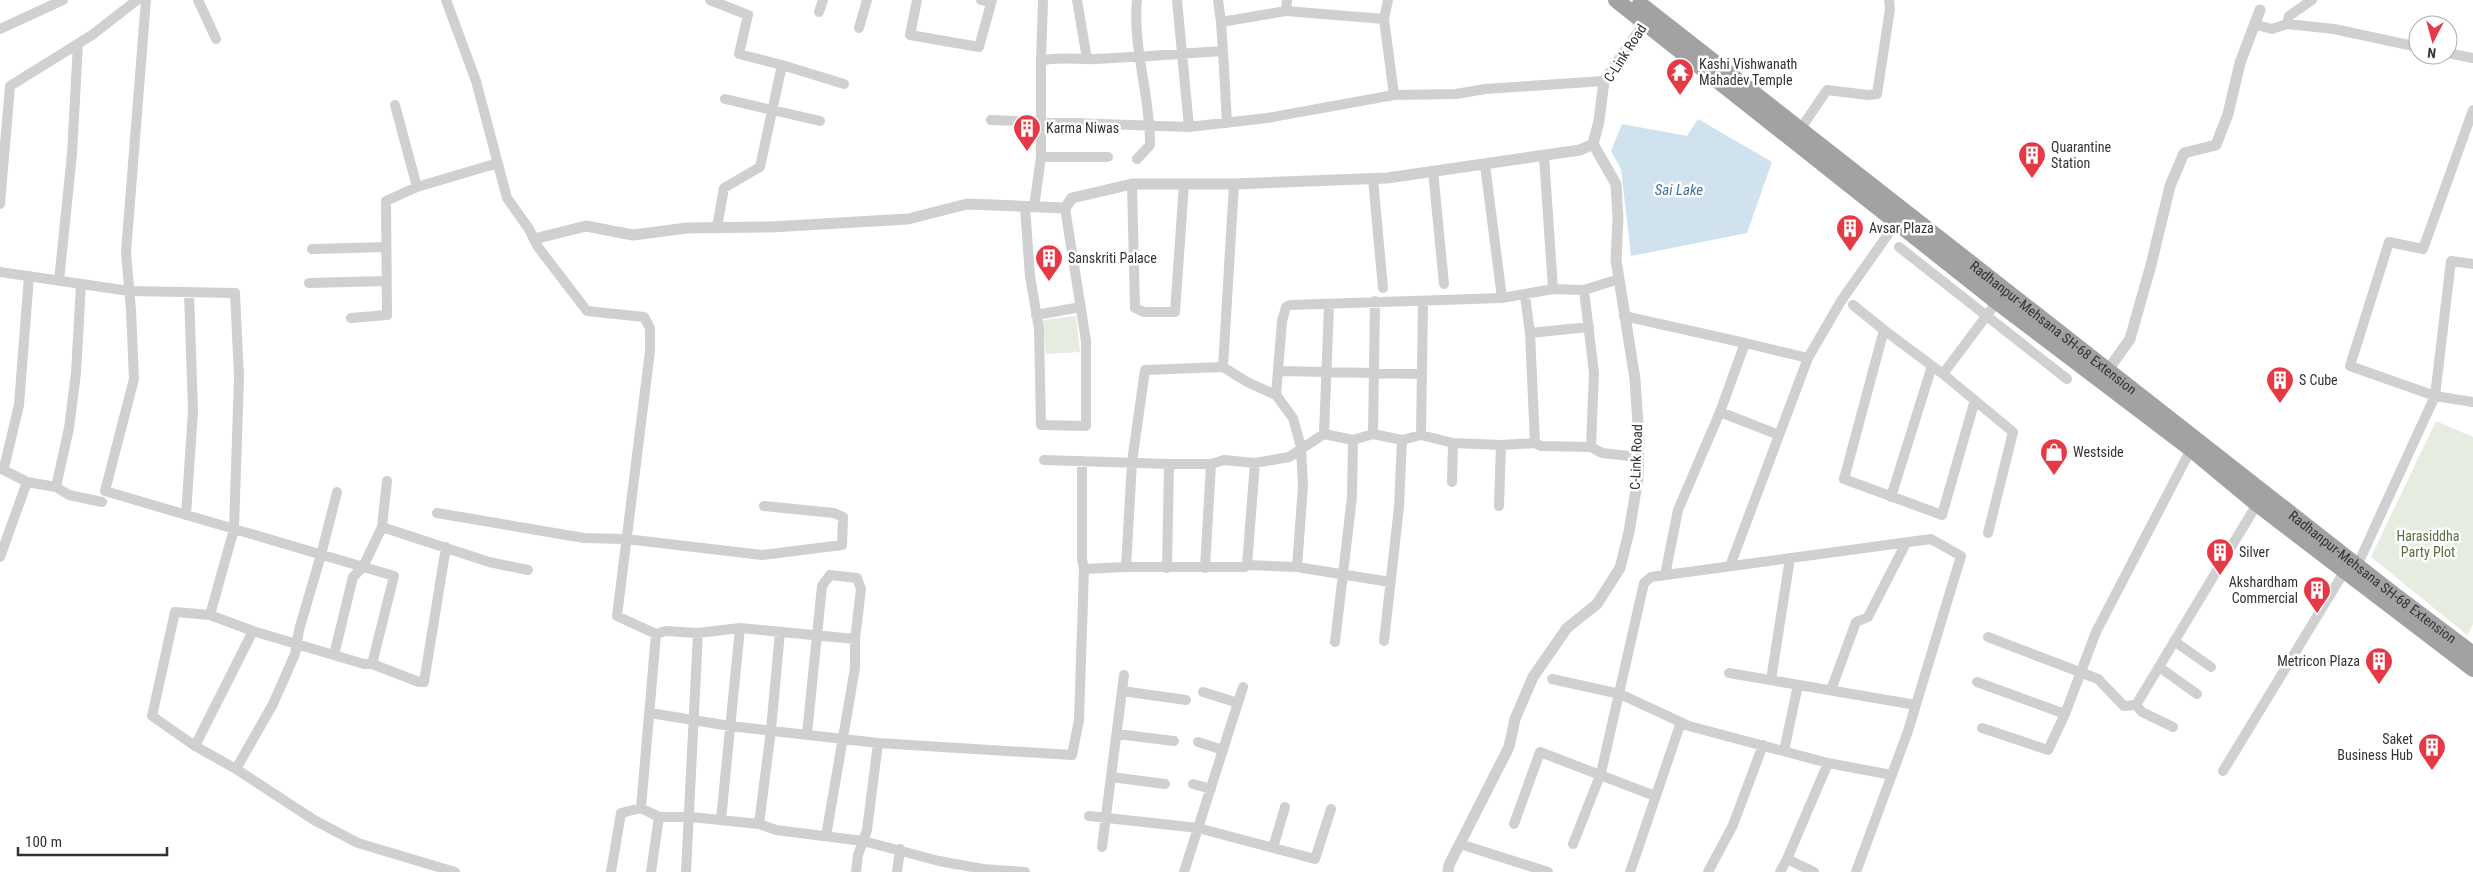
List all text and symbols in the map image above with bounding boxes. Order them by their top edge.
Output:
north arrow [2408,15,2458,65]
street label: C-Link Road [1600,21,1650,85]
text: N [2427,45,2437,61]
place label: Kashi Vishwanath Mahadev Temple [1699,56,1797,88]
temple icon: Kashi Vishwanath Mahadev Temple [1665,57,1695,96]
building icon: Karma Niwas [1012,113,1042,152]
place label: Karma Niwas [1046,120,1119,136]
place label: Quarantine Station [2051,139,2112,171]
building icon: Quarantine Station [2017,140,2047,179]
water label: Sai Lake [1655,181,1703,199]
building icon: Avsar Plaza [1835,213,1865,252]
place label: Avsar Plaza [1869,220,1934,236]
building icon: Sanskriti Palace [1034,243,1064,282]
place label: Sanskriti Palace [1068,250,1157,266]
street label: Radhanpur-Mehsana SH-68 Extension [1967,258,2140,398]
building icon: S Cube [2265,365,2295,404]
place label: S Cube [2299,372,2338,388]
street label: C-Link Road [1627,424,1645,490]
shop icon: Westside [2039,437,2069,476]
place label: Westside [2073,444,2124,460]
street label: Radhanpur-Mehsana SH-68 Extension [2286,507,2459,647]
park label: Harasiddha Party Plot [2396,528,2460,560]
building icon: Silver [2205,537,2235,576]
place label: Silver [2239,544,2269,560]
place label: Akshardham Commercial [2229,574,2298,606]
building icon: Akshardham Commercial [2302,575,2332,614]
building icon: Metricon Plaza [2364,646,2394,685]
place label: Metricon Plaza [2277,653,2360,669]
place label: Saket Business Hub [2337,731,2413,763]
building icon: Saket Business Hub [2417,732,2447,771]
scale bar [18,824,166,856]
text: 100 m [25,833,62,851]

